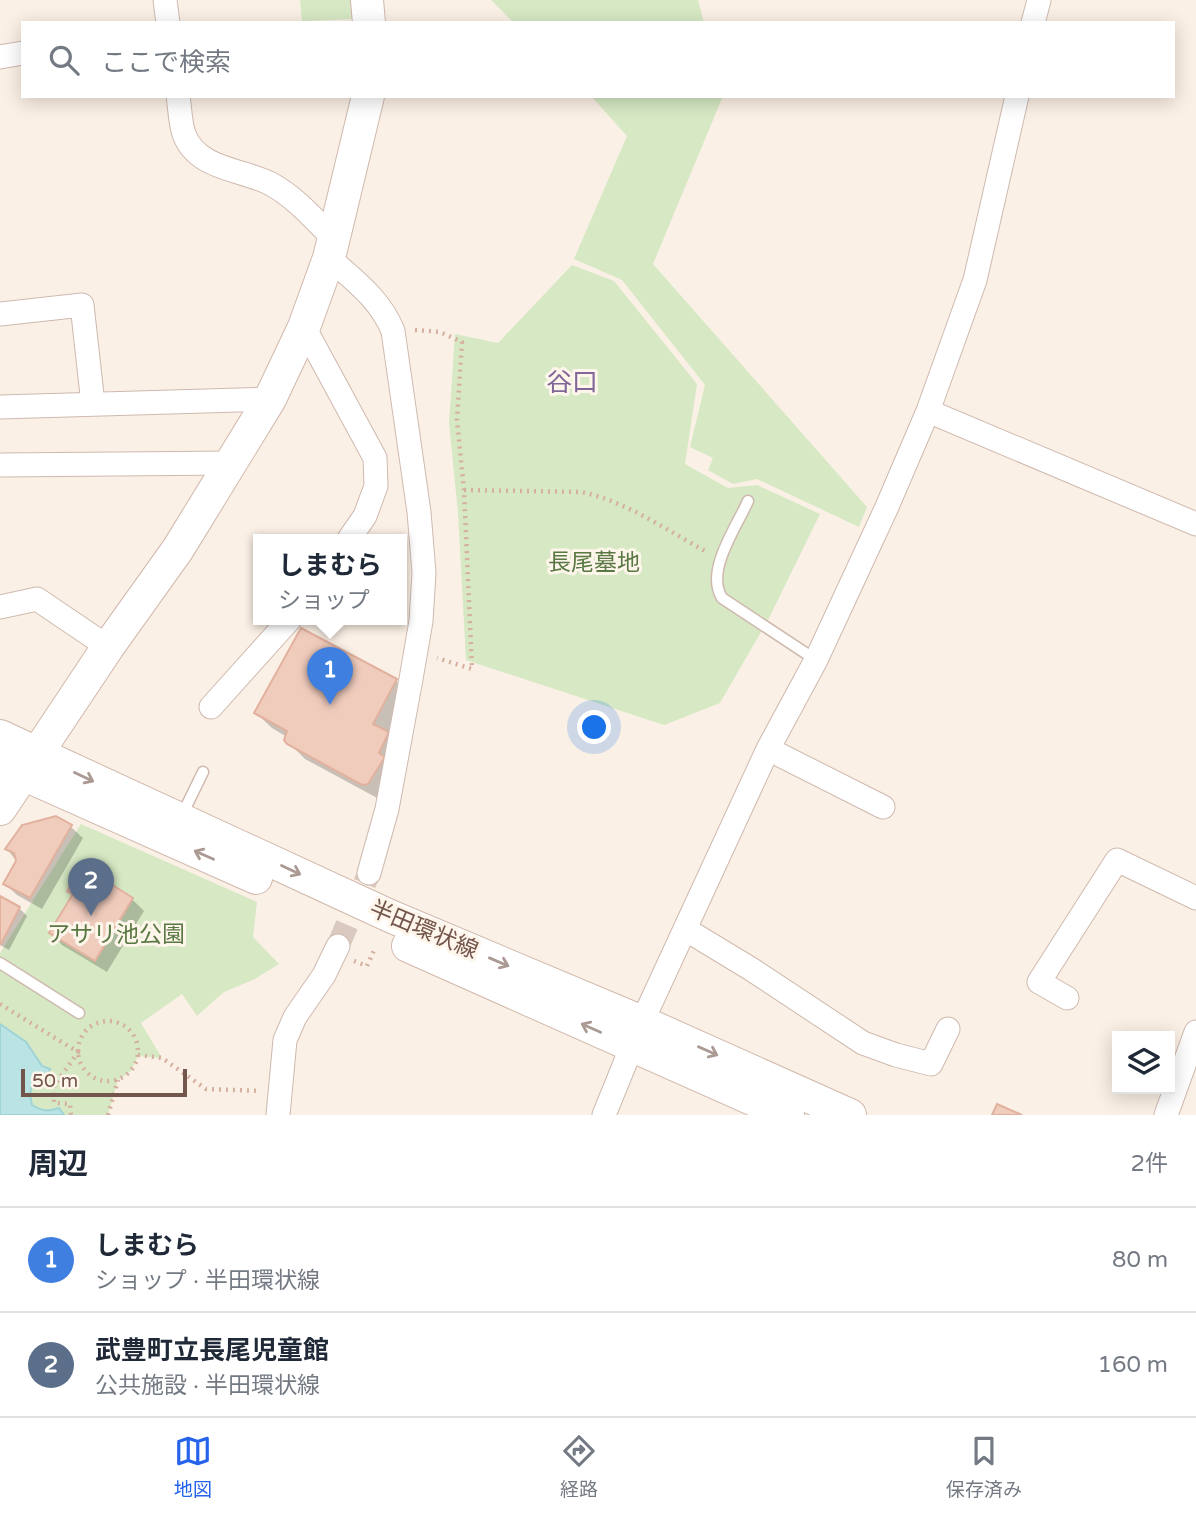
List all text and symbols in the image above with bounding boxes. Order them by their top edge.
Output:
search box [21,21,1175,98]
icon: search [45,41,83,79]
text: ここで検索 [101,47,231,78]
district label: 谷口 [546,367,598,398]
popup [253,534,407,625]
park label: 長尾墓地 [548,549,640,577]
text: しまむら [278,550,382,581]
text: ショップ [278,587,370,615]
pin: 1 [307,647,353,705]
your location [577,710,611,744]
one-way arrow [73,770,94,784]
one-way arrow [194,848,215,861]
pin: 2 [68,858,114,916]
one-way arrow [280,864,301,877]
street label: 半田環状線 [365,895,482,965]
park label: アサリ池公園 [47,921,185,949]
one-way arrow [488,956,510,969]
one-way arrow [581,1021,602,1034]
map controls [1112,1031,1175,1094]
button: layers [1112,1031,1175,1094]
one-way arrow [697,1045,718,1058]
scale bar [21,1066,187,1098]
text: 50 m [32,1070,78,1092]
text: 周辺 [28,1146,88,1183]
text: 2件 [1131,1150,1168,1178]
text: しまむら [95,1230,199,1261]
text: 1 [44,1246,58,1274]
text: 80 m [1112,1246,1168,1274]
text: ショップ · 半田環状線 [95,1267,320,1295]
text: 武豊町立長尾児童館 [95,1335,329,1366]
text: 2 [44,1351,58,1379]
text: 160 m [1098,1351,1168,1379]
text: 公共施設 · 半田環状線 [95,1372,320,1400]
tab: 地図 [174,1432,212,1501]
tab: 経路 [560,1432,598,1501]
tab: 保存済み [946,1432,1022,1501]

